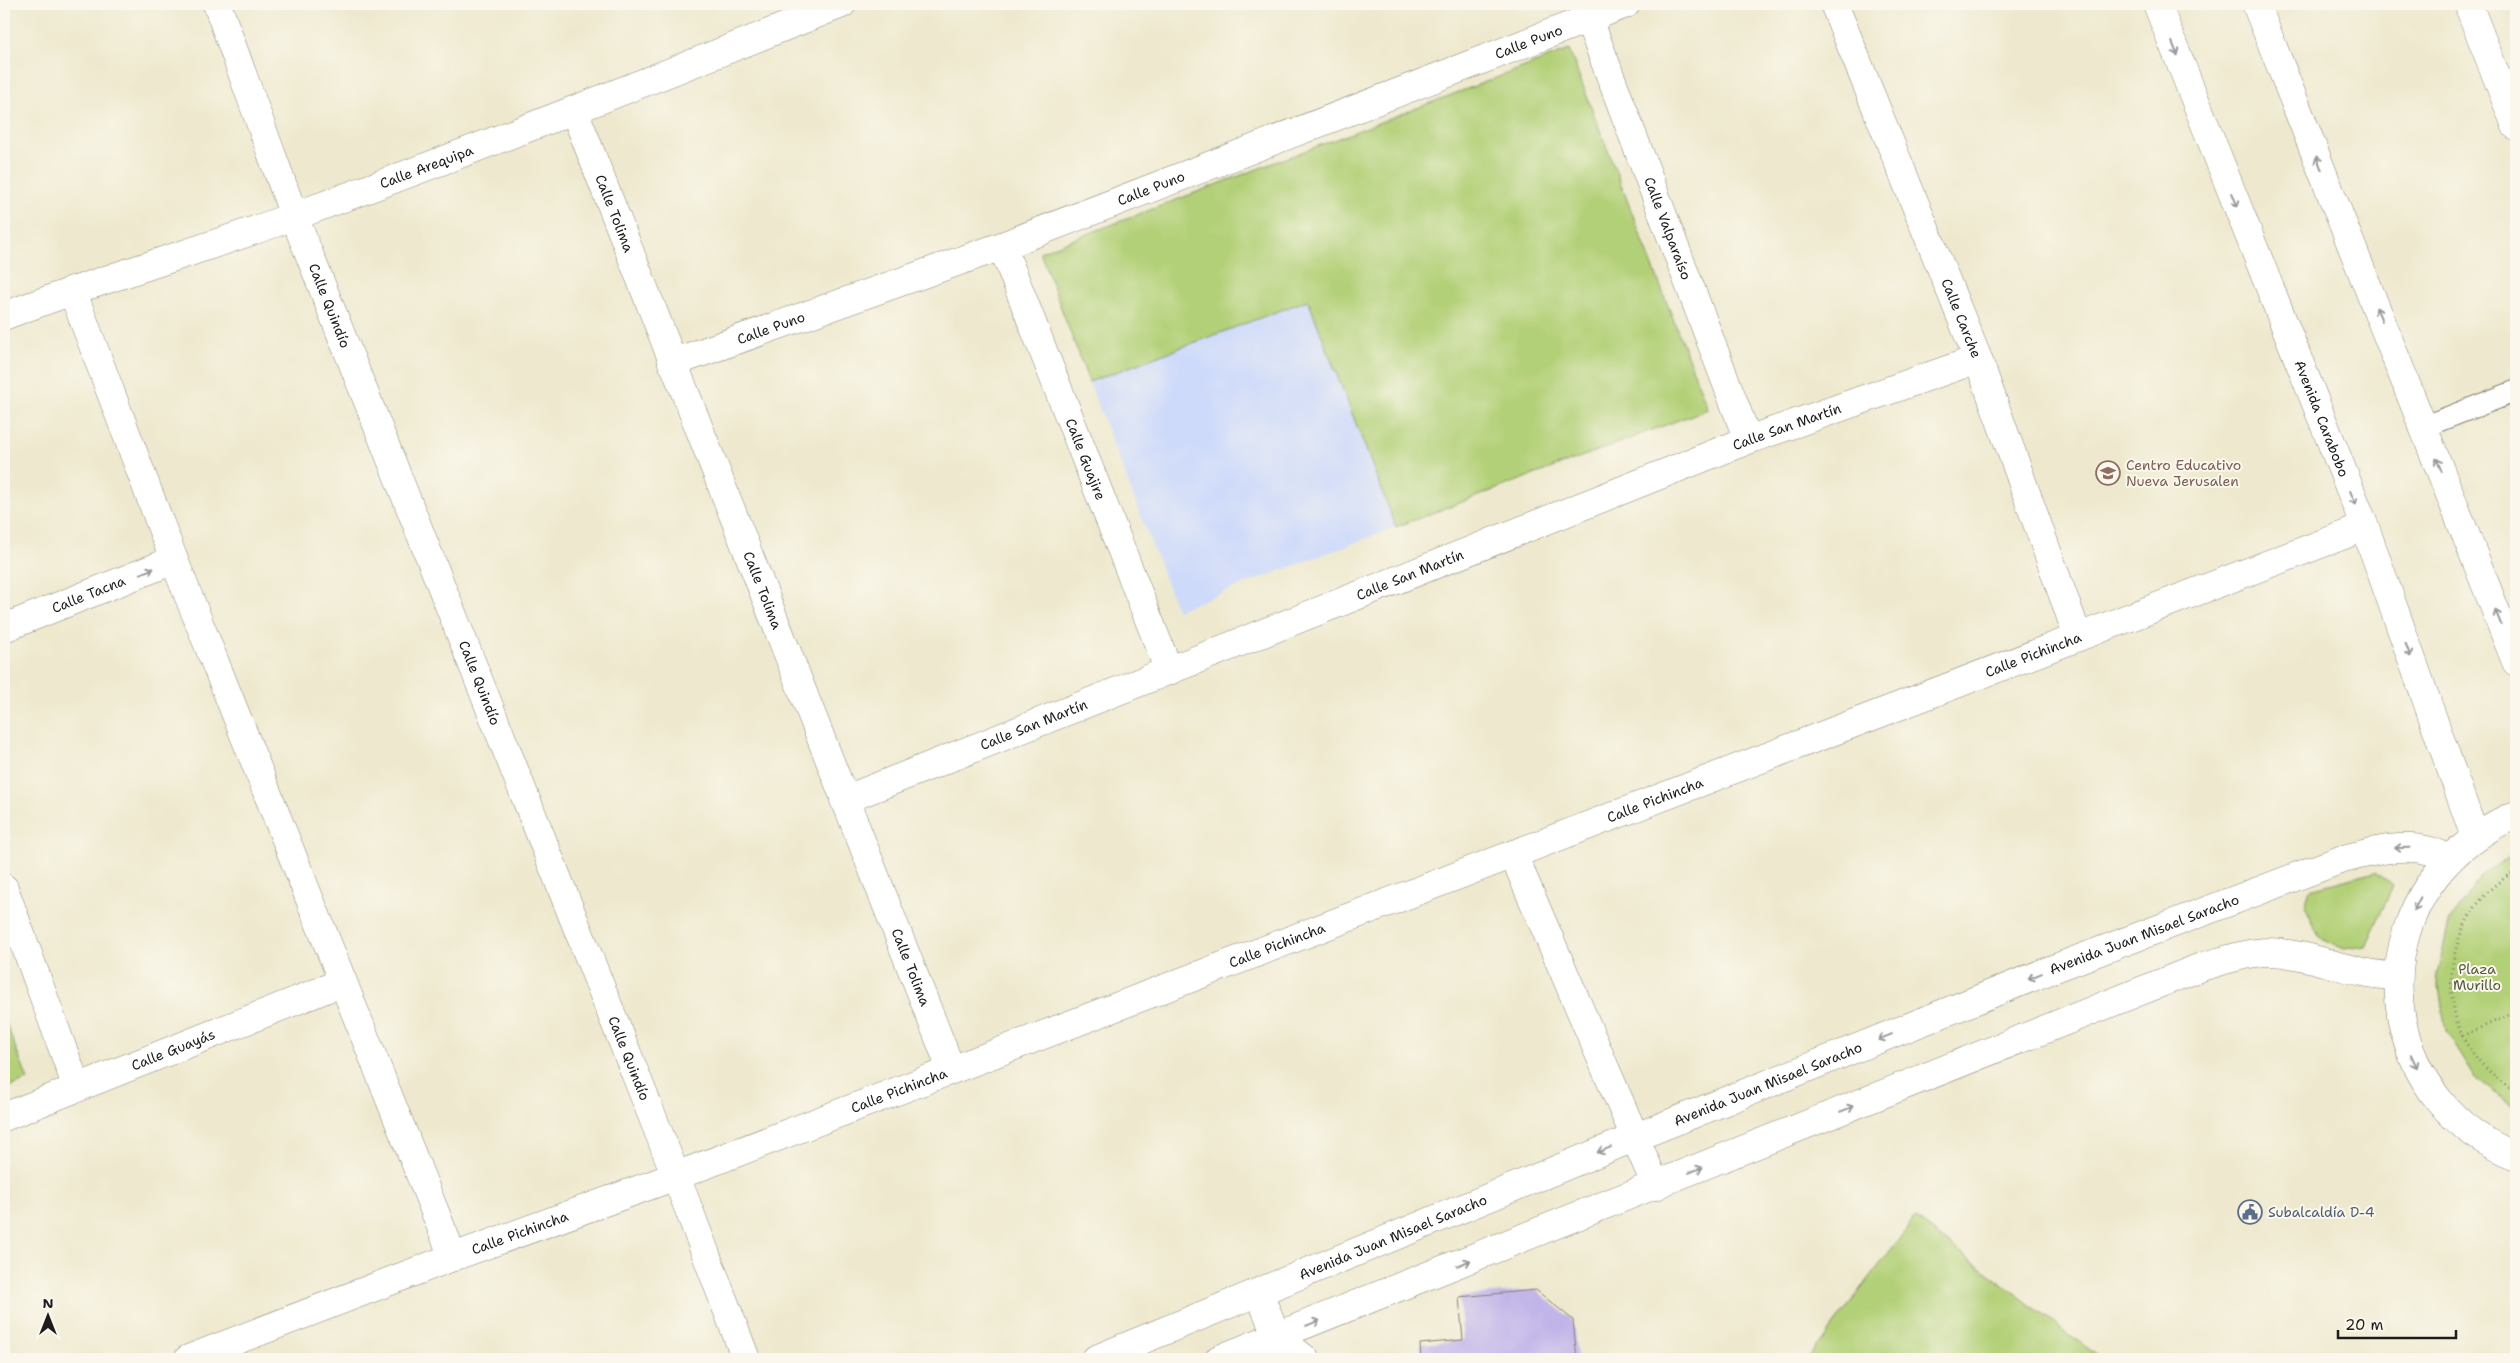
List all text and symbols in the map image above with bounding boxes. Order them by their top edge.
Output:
street label: Calle Puno [1492,21,1565,63]
one-way arrow [2171,41,2180,56]
street label: Calle Arequipa [377,141,476,193]
one-way arrow [2314,156,2323,171]
street label: Calle Puno [1115,167,1187,209]
street label: Calle Tolima [591,172,638,255]
street label: Calle Valparaíso [1640,174,1696,282]
one-way arrow [2231,192,2240,207]
street label: Calle Quindío [305,261,355,351]
street label: Calle Carche [1937,276,1986,361]
one-way arrow [2374,307,2383,323]
street label: Calle Puno [735,308,807,348]
street label: Avenida Carabobo [2290,357,2353,480]
street label: Calle San Martín [1730,399,1844,454]
street label: Calle Guajire [1062,416,1110,503]
place label: Centro Educativo Nueva Jerusalen [2126,456,2241,490]
one-way arrow [2433,458,2442,473]
school or university icon: Centro Educativo Nueva Jerusalen [2095,460,2121,486]
one-way arrow [2349,489,2358,505]
street label: Calle San Martín [1353,545,1466,604]
street label: Calle Tolima [739,549,786,632]
one-way arrow [139,566,154,575]
street label: Calle Tacna [49,571,128,617]
one-way arrow [2493,609,2502,624]
street label: Calle Pichincha [1982,628,2084,681]
street label: Calle Quindío [455,638,505,728]
one-way arrow [2404,642,2413,658]
street label: Calle San Martín [977,695,1090,754]
street label: Calle Pichincha [1604,773,1706,826]
one-way arrow [2395,843,2411,853]
street label: Avenida Juan Misael Saracho [2047,890,2242,979]
one-way arrow [2412,896,2421,911]
street label: Calle Pichincha [1226,918,1328,972]
street label: Calle Tolima [888,926,934,1009]
park label: Plaza Murillo [2453,960,2501,994]
one-way arrow [2028,973,2043,982]
street label: Calle Quindío [604,1013,654,1103]
street label: Calle Guayás [129,1025,218,1074]
one-way arrow [1878,1033,1893,1042]
street label: Avenida Juan Misael Saracho [1671,1038,1865,1130]
one-way arrow [2410,1053,2420,1068]
street label: Calle Pichincha [848,1064,950,1117]
one-way arrow [1839,1104,1854,1114]
one-way arrow [1597,1146,1612,1156]
one-way arrow [1688,1165,1703,1174]
street label: Avenida Juan Misael Saracho [1296,1190,1490,1284]
public building icon: Subalcaldía D-4 [2237,1199,2263,1225]
place label: Subalcaldía D-4 [2268,1203,2375,1221]
street label: Calle Pichincha [469,1207,571,1259]
one-way arrow [1456,1257,1471,1267]
north arrow [22,1290,72,1340]
text: N [42,1294,54,1312]
scale bar [2338,1308,2455,1340]
text: 20 m [2345,1315,2384,1335]
one-way arrow [1305,1318,1320,1327]

